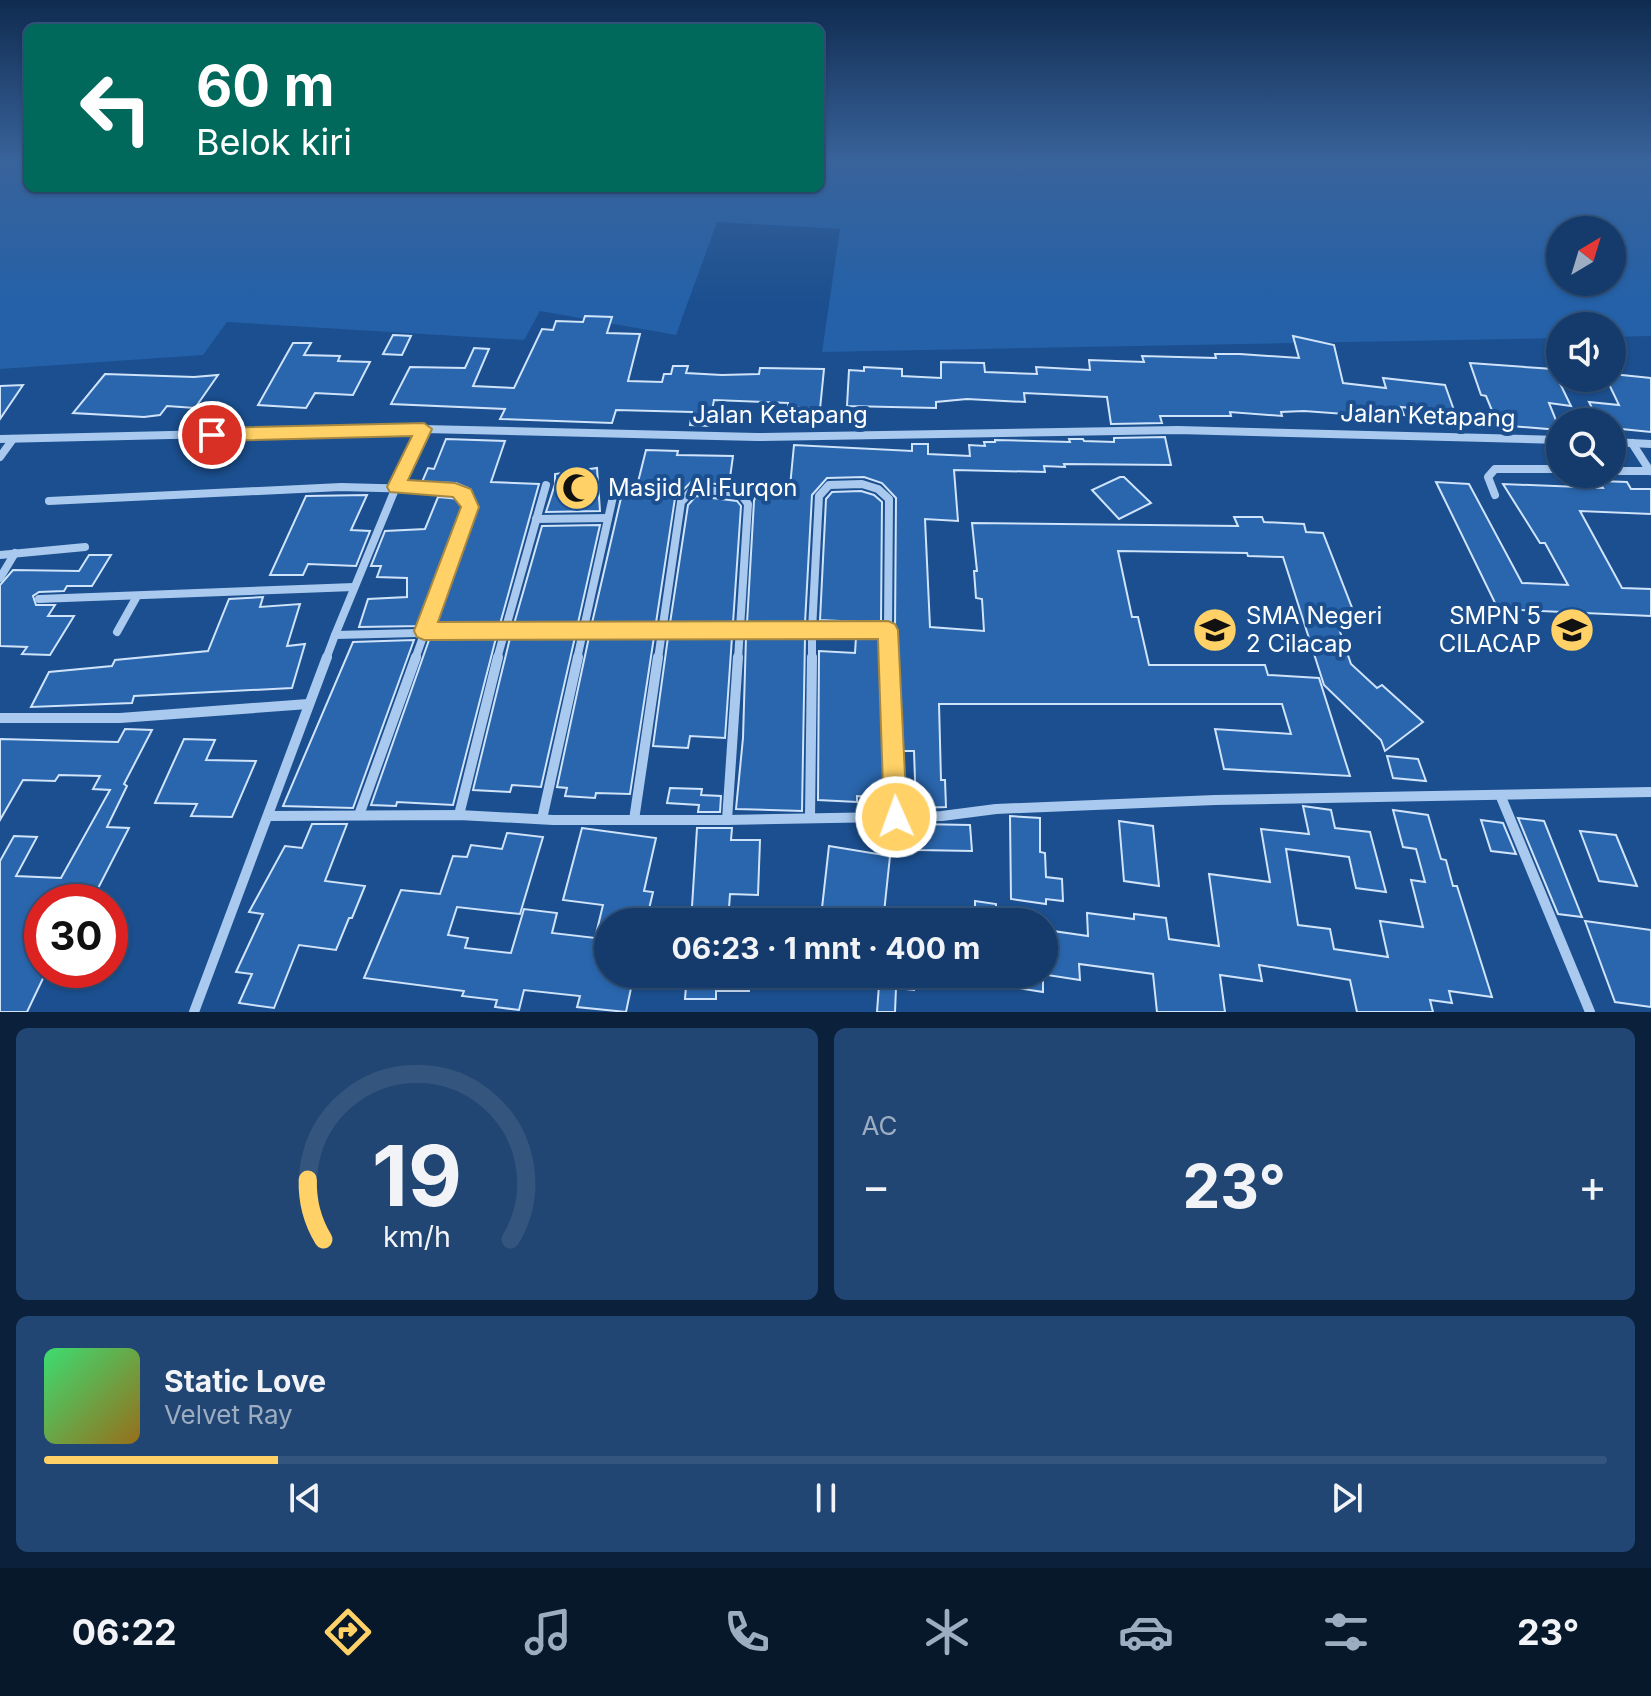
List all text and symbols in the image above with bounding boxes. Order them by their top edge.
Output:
text: 60 m [196,52,335,120]
icon: left [64,56,168,160]
text: Belok kiri [196,120,352,164]
north arrow [1546,216,1626,296]
map controls [1546,216,1626,488]
button: sound [1546,312,1626,392]
street label: Jalan Ketapang [1340,398,1516,433]
street label: Jalan Ketapang [692,400,868,429]
pin [178,401,246,469]
button: search [1546,408,1626,488]
icon: arrive [190,413,234,457]
mosque icon: Masjid Al Furqon [553,464,601,512]
place label: Masjid Al Furqon [608,473,797,502]
place label: SMA Negeri 2 Cilacap [1246,601,1382,658]
place label: SMPN 5 CILACAP [1439,601,1541,658]
school or university icon: SMA Negeri 2 Cilacap [1191,606,1239,654]
school or university icon: SMPN 5 CILACAP [1548,606,1596,654]
position arrow [854,775,938,859]
speed limit sign: 30 [24,884,128,988]
text: 06:23 · 1 mnt · 400 m [672,930,980,966]
text: AC [862,1110,898,1141]
text: 19 [372,1125,462,1226]
text: 23° [1182,1150,1286,1222]
text: − [862,1159,891,1213]
text: + [1578,1159,1607,1213]
text: km/h [383,1219,451,1254]
text: Static Love [164,1363,326,1399]
text: Velvet Ray [164,1399,293,1430]
icon: previous [283,1476,327,1520]
icon: pause [804,1476,848,1520]
icon: next [1325,1476,1369,1520]
icon: directions [320,1604,376,1660]
icon: music [520,1604,576,1660]
icon: phone [719,1604,775,1660]
icon: climate [919,1604,975,1660]
icon: car [1118,1604,1174,1660]
icon: filters [1318,1604,1374,1660]
text: 06:22 [72,1610,177,1654]
text: 23° [1517,1610,1579,1654]

